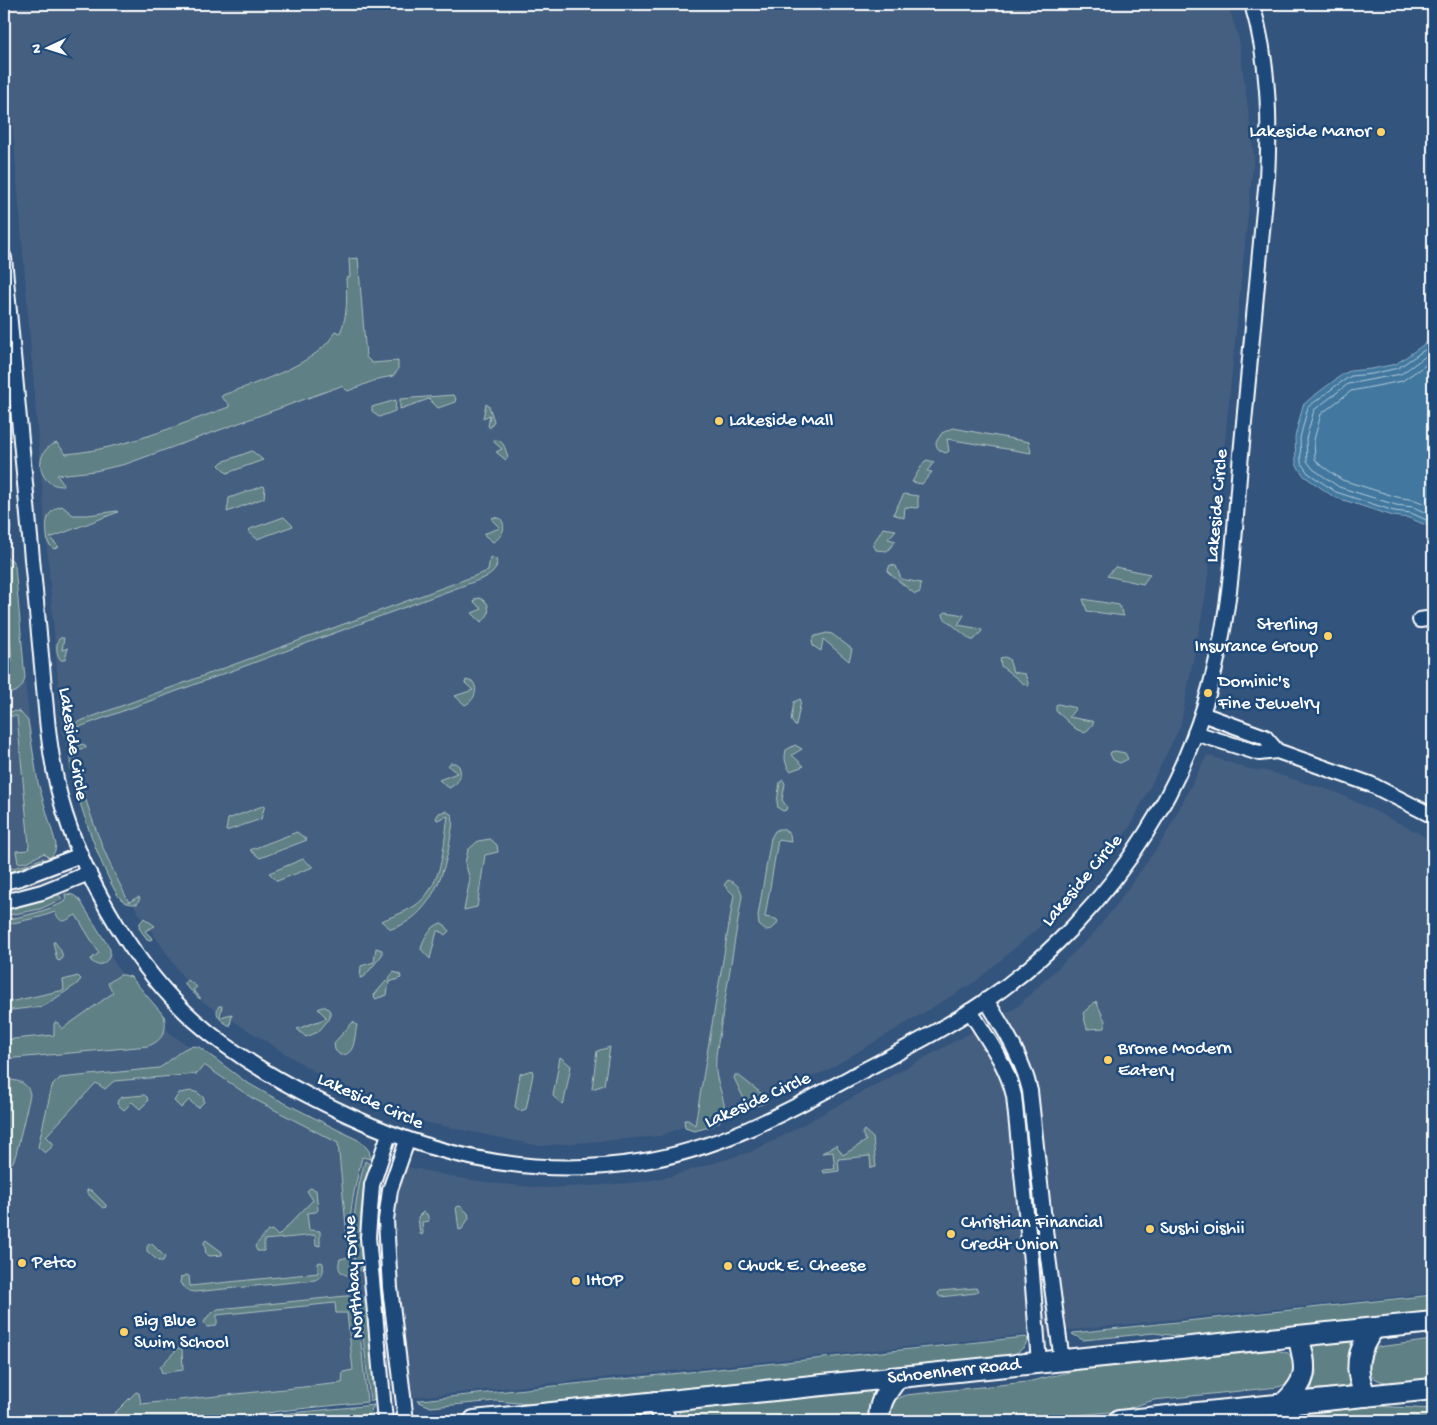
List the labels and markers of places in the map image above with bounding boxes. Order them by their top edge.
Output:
place label: Lakeside Manor [1249,121,1373,144]
marker: Lakeside Manor [1375,126,1387,138]
place label: Lakeside Mall [729,410,833,433]
marker: Lakeside Mall [713,415,725,427]
place label: Sterling Insurance Group [1195,614,1319,659]
marker: Sterling Insurance Group [1322,630,1334,642]
place label: Dominic's Fine Jewelry [1216,671,1320,716]
marker: Dominic's Fine Jewelry [1202,687,1214,699]
place label: Brome Modern Eatery [1117,1038,1232,1083]
marker: Brome Modern Eatery [1102,1054,1114,1066]
place label: Christian Financial Credit Union [961,1212,1103,1257]
place label: Sushi Oishii [1160,1218,1245,1241]
marker: Sushi Oishii [1144,1223,1156,1235]
marker: Christian Financial Credit Union [945,1228,957,1240]
place label: Petco [31,1252,77,1275]
place label: Chuck E. Cheese [738,1255,866,1278]
marker: Petco [16,1257,28,1269]
marker: Chuck E. Cheese [722,1260,734,1272]
place label: IHOP [586,1270,624,1293]
marker: IHOP [570,1275,582,1287]
place label: Big Blue Swim School [133,1310,229,1355]
marker: Big Blue Swim School [118,1326,130,1338]

